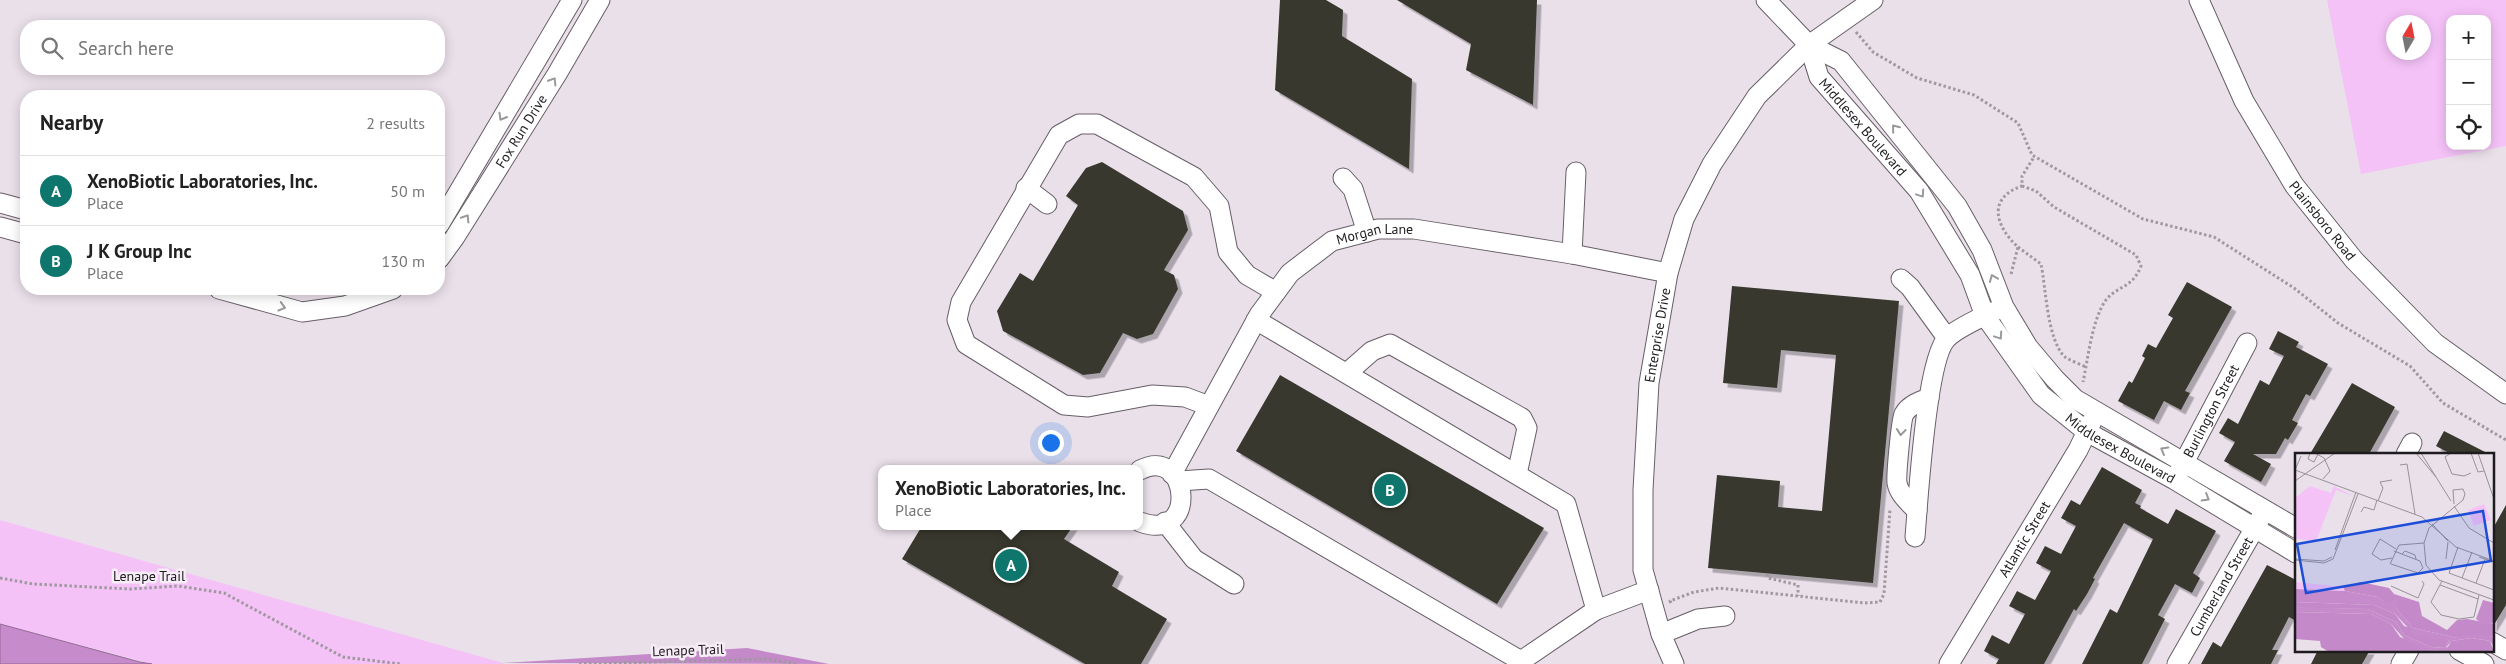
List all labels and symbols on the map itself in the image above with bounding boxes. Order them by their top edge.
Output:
north arrow [2386,15,2431,60]
street label: Middlesex Boulevard [1815,74,1911,180]
one-way arrow [547,77,556,87]
street label: Fox Run Drive [491,91,551,171]
one-way arrow [499,111,509,120]
one-way arrow [1891,125,1900,134]
street label: Plainsboro Road [2285,177,2360,264]
one-way arrow [1914,189,1924,198]
one-way arrow [460,215,470,224]
street label: Morgan Lane [1334,220,1413,249]
one-way arrow [1989,274,1999,283]
street label: Enterprise Drive [1640,286,1674,384]
one-way arrow [278,301,286,311]
one-way arrow [1992,331,2002,340]
street label: Burlington Street [2179,361,2243,461]
street label: Middlesex Boulevard [2062,409,2179,487]
one-way arrow [1896,428,1907,436]
your location [1038,430,1064,456]
one-way arrow [2160,446,2169,456]
inset map [2295,453,2494,652]
pin: B [1374,471,1406,509]
one-way arrow [2200,492,2209,502]
street label: Atlantic Street [1995,497,2054,580]
street label: Cumberland Street [2186,533,2257,640]
pin: A [995,546,1027,584]
street label: Lenape Trail [113,567,185,585]
street label: Lenape Trail [652,640,724,660]

